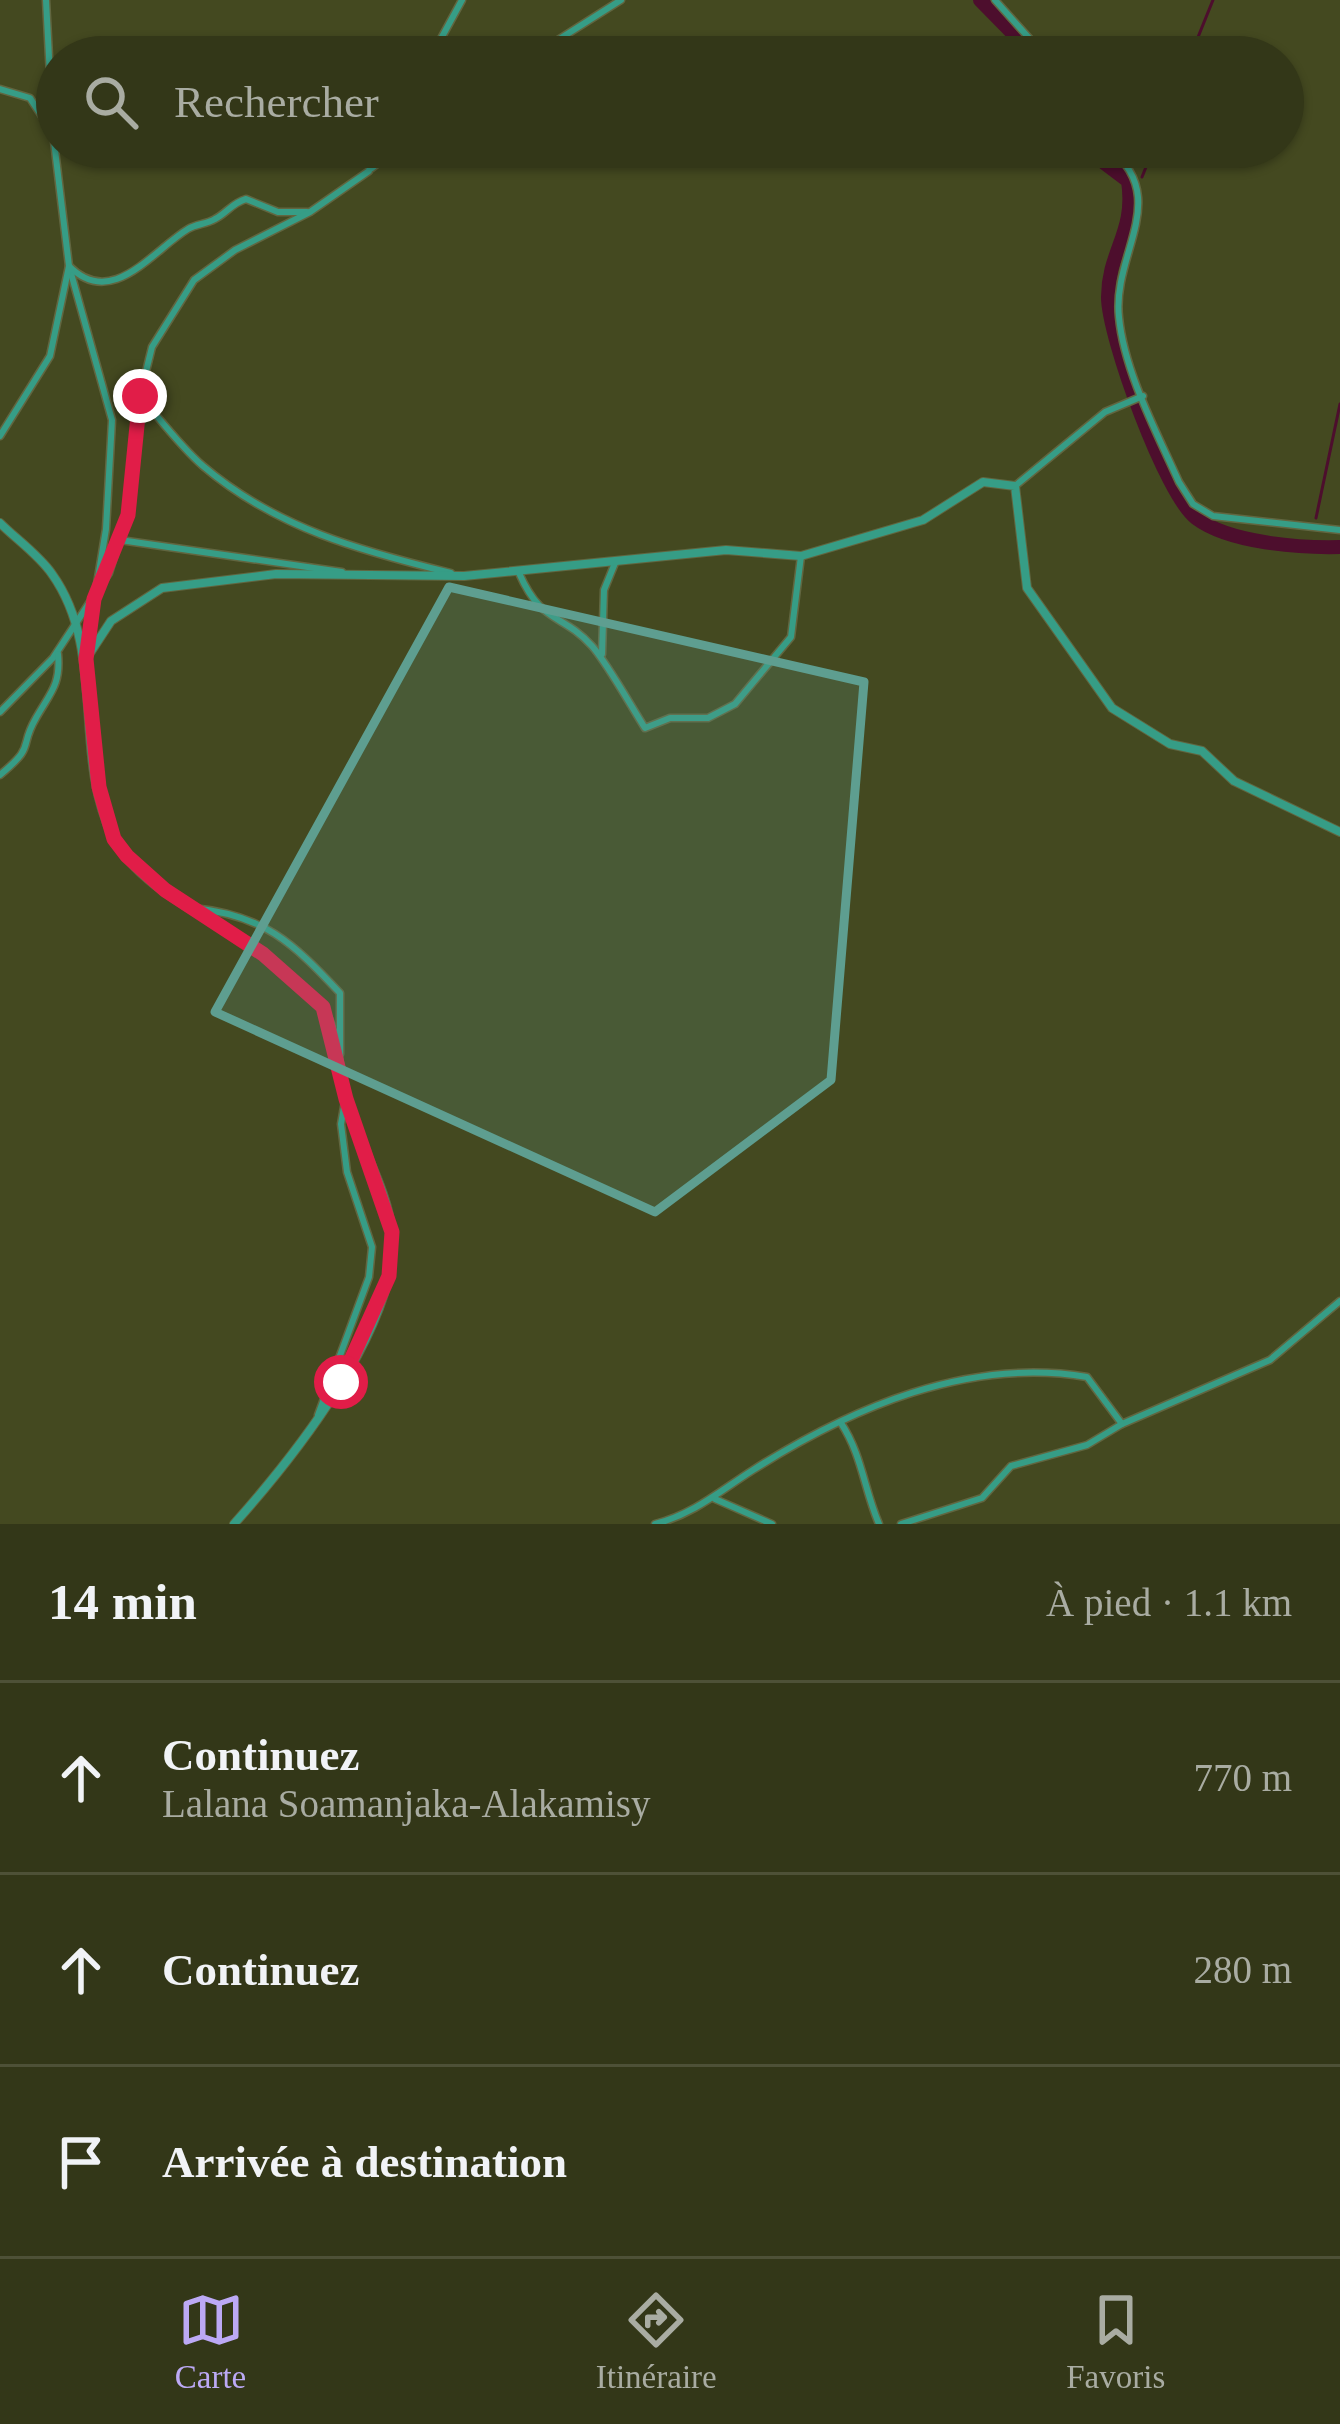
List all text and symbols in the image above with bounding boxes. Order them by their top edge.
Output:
search box [36,36,1304,168]
icon: search [78,69,144,135]
text: Rechercher [174,77,379,127]
route end [113,369,167,423]
route start [314,1355,368,1409]
text: 14 min [48,1574,197,1630]
text: À pied · 1.1 km [1046,1581,1292,1624]
text: Continuez [162,1730,360,1780]
icon: ahead [48,1745,114,1811]
text: 770 m [1193,1756,1292,1799]
text: Lalana Soamanjaka-Alakamisy [162,1782,650,1825]
icon: ahead [48,1937,114,2003]
text: Continuez [162,1945,360,1995]
text: 280 m [1193,1948,1292,1991]
icon: arrive [48,2129,114,2195]
text: Arrivée à destination [162,2137,567,2187]
tab: Carte [175,2287,246,2396]
tab: Itinéraire [596,2287,717,2396]
tab: Favoris [1066,2287,1165,2396]

